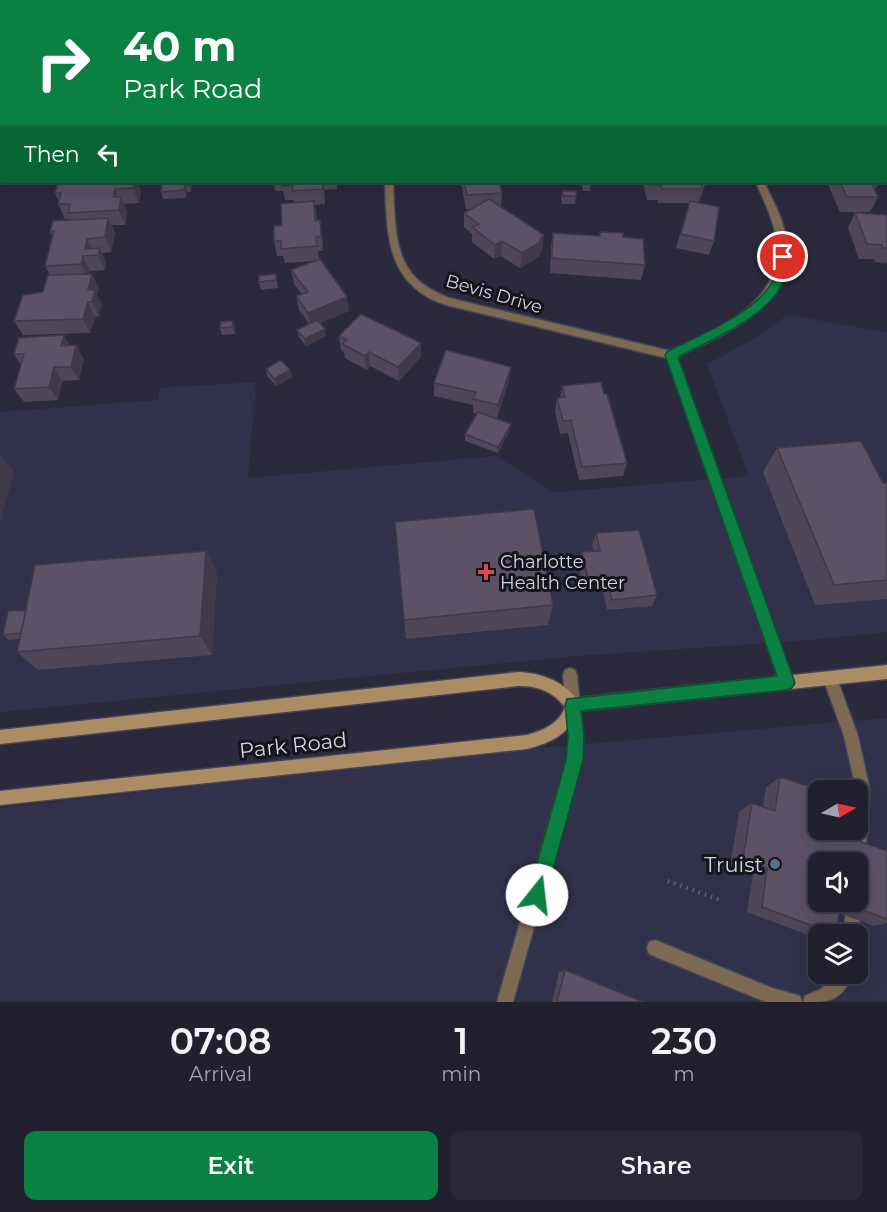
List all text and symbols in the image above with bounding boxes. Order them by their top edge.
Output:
text: 40 m [123,20,236,72]
icon: right [24,24,102,102]
text: Park Road [123,72,262,105]
icon: left [92,138,125,171]
text: Then [24,141,80,168]
pin [757,231,808,282]
icon: arrive [766,240,799,273]
street label: Bevis Drive [443,270,545,318]
place label: Charlotte Health Center [500,551,625,594]
marker: Charlotte Health Center [477,563,495,581]
street label: Park Road [238,727,348,763]
north arrow [808,780,868,840]
map controls [808,780,868,984]
place label: Truist [704,852,763,877]
button: sound [808,852,868,912]
marker: Truist [768,857,782,871]
position arrow [505,863,569,927]
button: layers [808,924,868,984]
text: 07:08 [170,1019,271,1063]
text: 1 [454,1019,468,1063]
text: 230 [651,1019,717,1063]
text: Arrival [189,1062,252,1086]
text: min [441,1062,481,1086]
text: m [674,1062,695,1086]
button: Exit [24,1131,438,1200]
button: Share [450,1131,863,1200]

